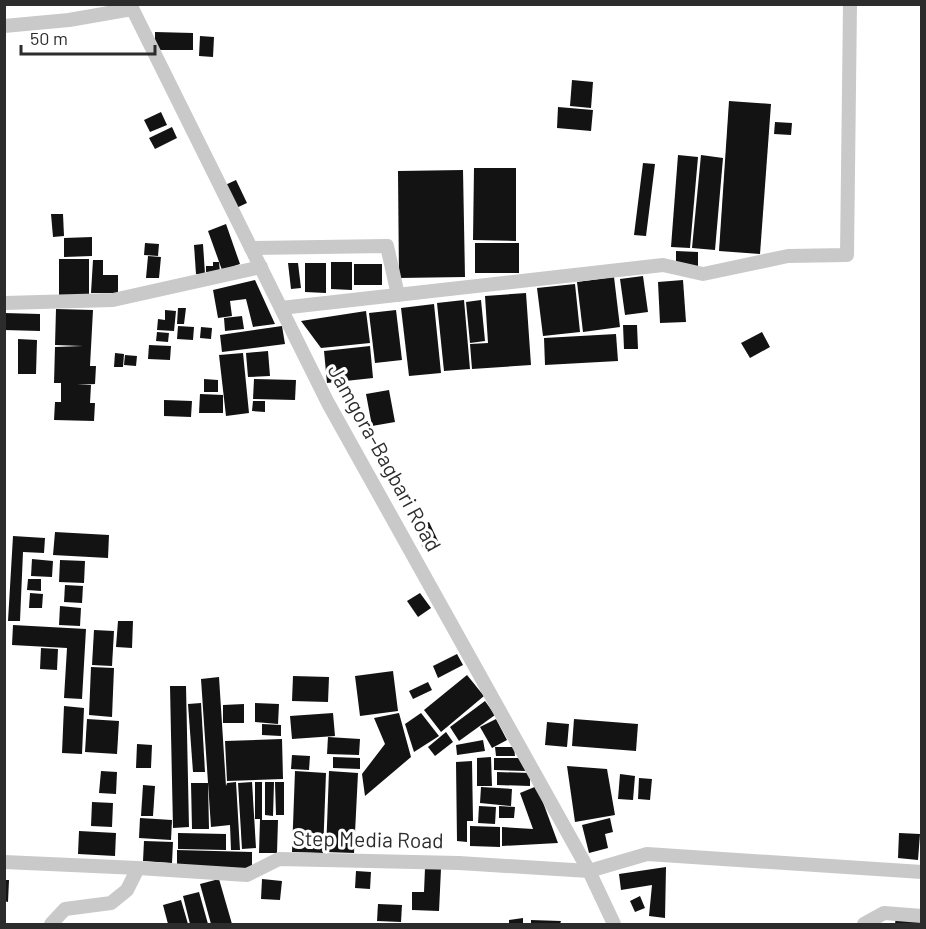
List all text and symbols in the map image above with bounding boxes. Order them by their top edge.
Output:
scale bar [21,18,154,56]
text: 50 m [30,27,68,49]
street label: Jamgora-Bagbari Road [323,359,447,555]
street label: Step Media Road [292,825,444,852]

